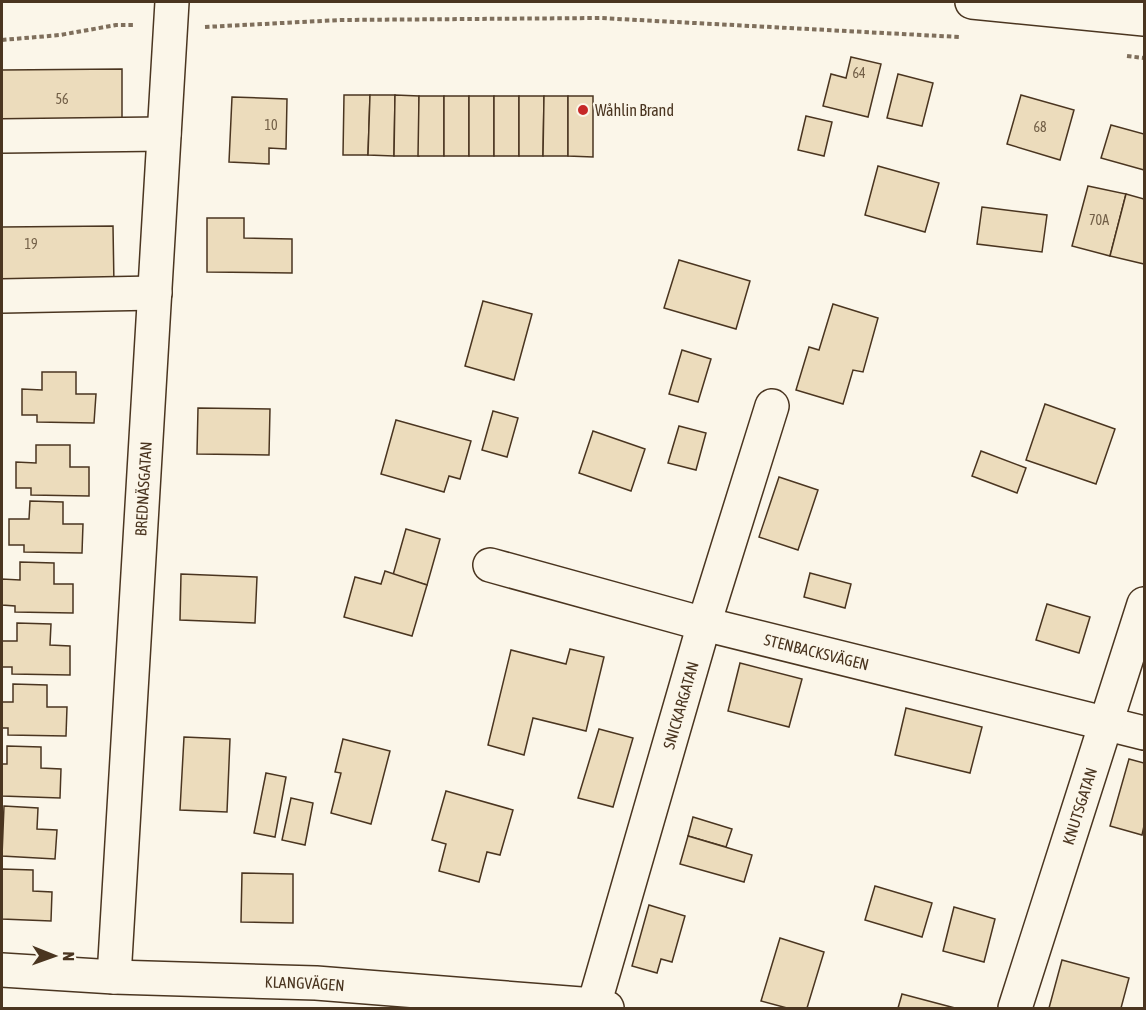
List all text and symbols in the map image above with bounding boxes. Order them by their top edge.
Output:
house number: 64 [852,65,866,81]
house number: 56 [55,91,69,107]
place label: Wåhlin Brand [595,101,674,119]
marker: Wåhlin Brand [576,103,590,117]
house number: 10 [264,117,278,133]
house number: 68 [1033,119,1047,135]
house number: 70A [1089,212,1109,228]
house number: 19 [24,236,38,252]
street label: BREDNÄSGATAN [131,441,155,537]
street label: STENBACKSVÄGEN [762,630,871,674]
street label: SNICKARGATAN [659,659,702,751]
street label: KNUTSGATAN [1059,765,1100,847]
north arrow [24,926,84,986]
text: N [60,951,78,961]
street label: KLANGVÄGEN [264,972,345,994]

